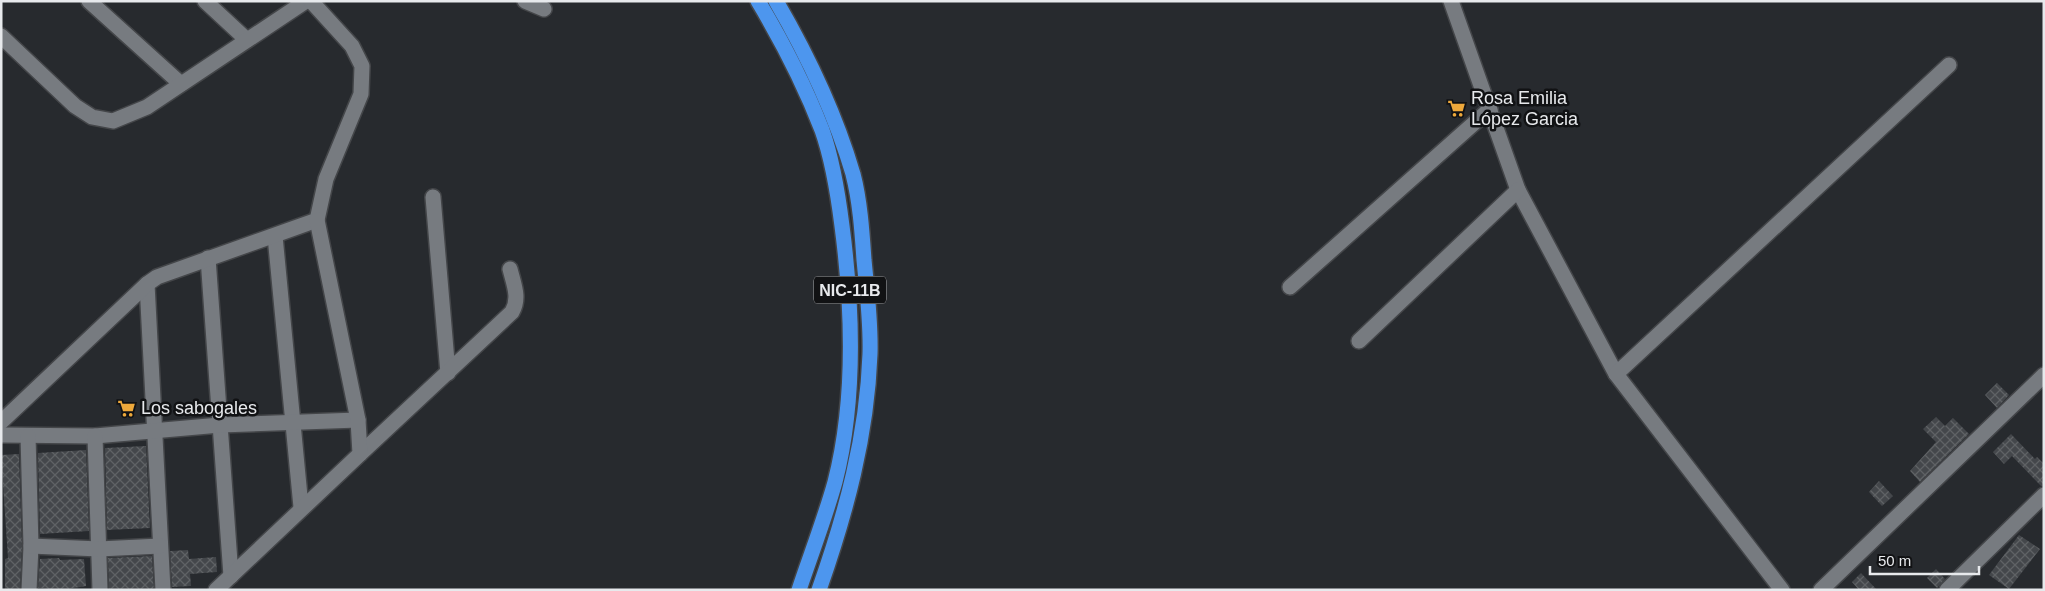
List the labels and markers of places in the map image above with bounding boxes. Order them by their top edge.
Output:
place label: Rosa Emilia López Garcia [1471,88,1579,129]
supermarket icon: Rosa Emilia López Garcia [1447,98,1467,118]
supermarket icon: Los sabogales [117,398,137,418]
place label: Los sabogales [141,398,257,418]

